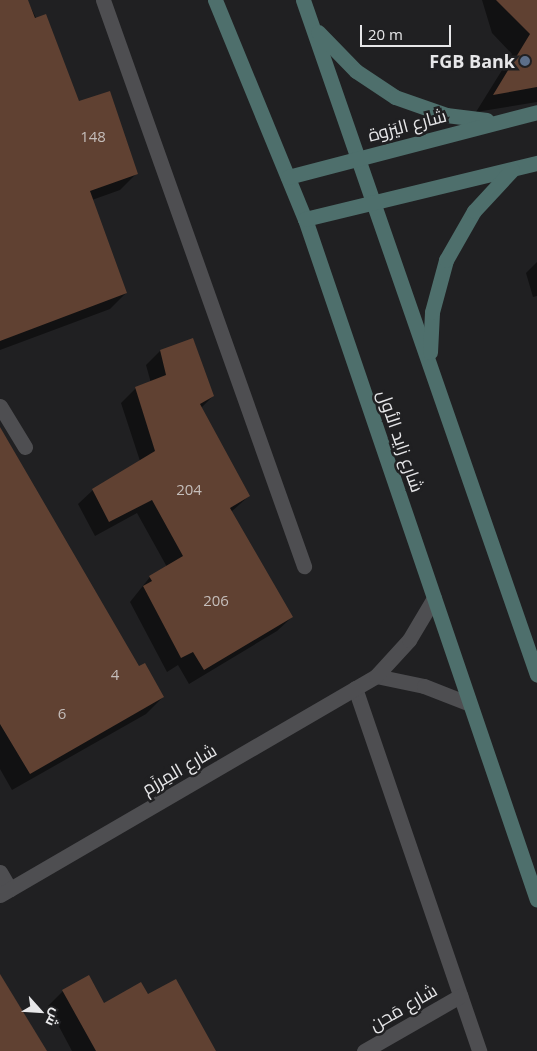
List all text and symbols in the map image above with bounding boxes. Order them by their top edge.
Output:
scale bar [362,15,453,47]
text: 20 m [368,24,403,44]
place label: FGB Bank [429,50,515,72]
marker: FGB Bank [519,55,531,67]
street label: شارع اليَزوة [365,104,449,146]
house number: 148 [80,128,106,146]
street label: شارع زايد الأول [373,387,429,495]
house number: 204 [176,481,202,499]
house number: 206 [203,592,229,610]
house number: 4 [111,666,119,684]
house number: 6 [58,705,66,723]
street label: شارع المِرزَم [138,739,220,799]
street label: شارع مَحن [365,979,441,1035]
north arrow [15,986,65,1036]
text: ش [41,1006,66,1030]

